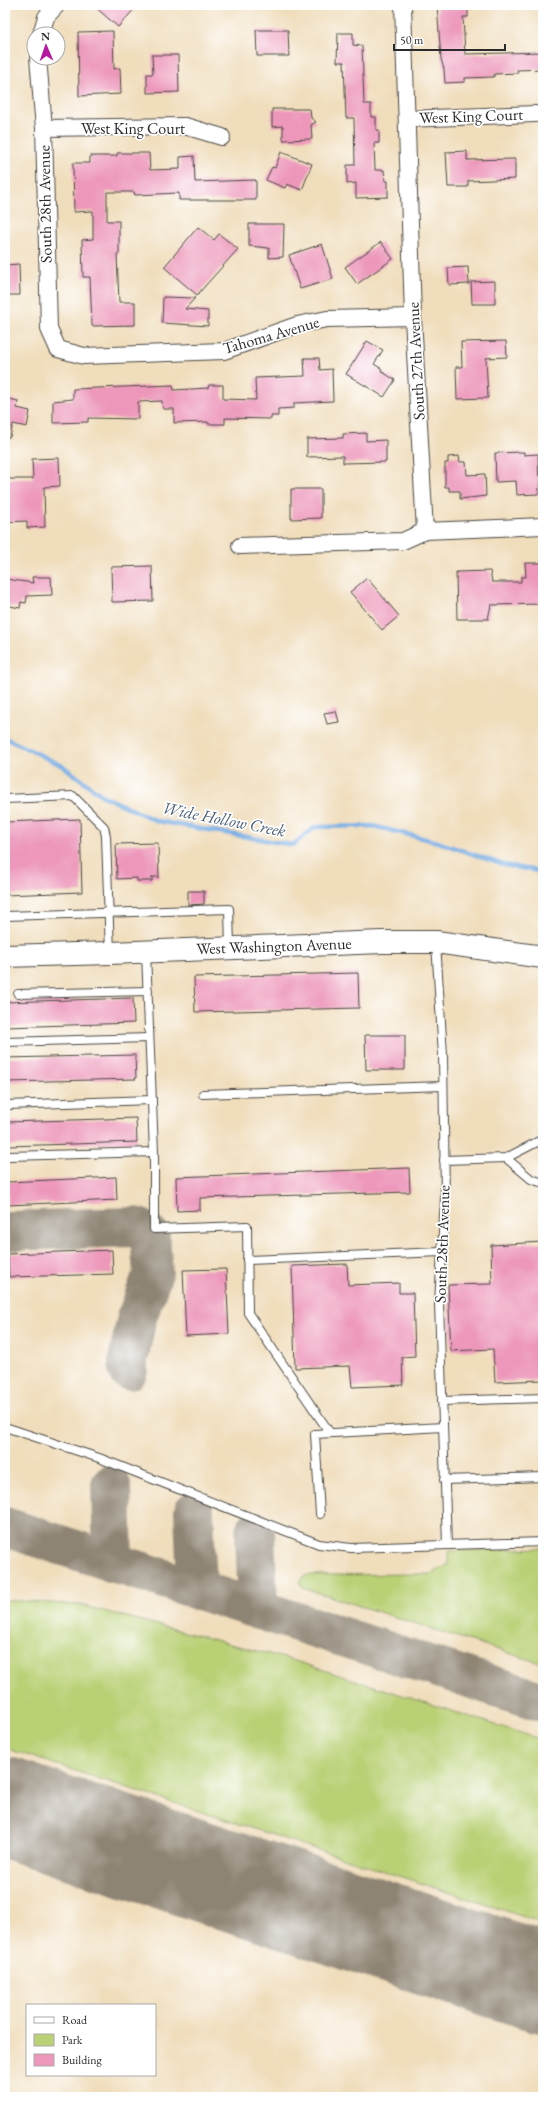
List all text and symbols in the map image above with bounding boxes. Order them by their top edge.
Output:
north arrow [26,26,66,66]
scale bar [394,26,505,52]
text: N [41,29,50,43]
text: 50 m [400,32,424,48]
street label: West King Court [419,104,523,128]
street label: West King Court [81,118,185,139]
street label: South 28th Avenue [33,145,57,263]
street label: South 27th Avenue [402,302,430,420]
street label: Tahoma Avenue [220,311,322,359]
water label: Wide Hollow Creek [160,796,288,842]
street label: West Washington Avenue [196,933,352,959]
street label: South 28th Avenue [429,1185,455,1303]
legend [26,2004,156,2076]
text: Road [62,2012,88,2028]
text: Park [62,2032,83,2048]
text: Building [62,2052,103,2068]

